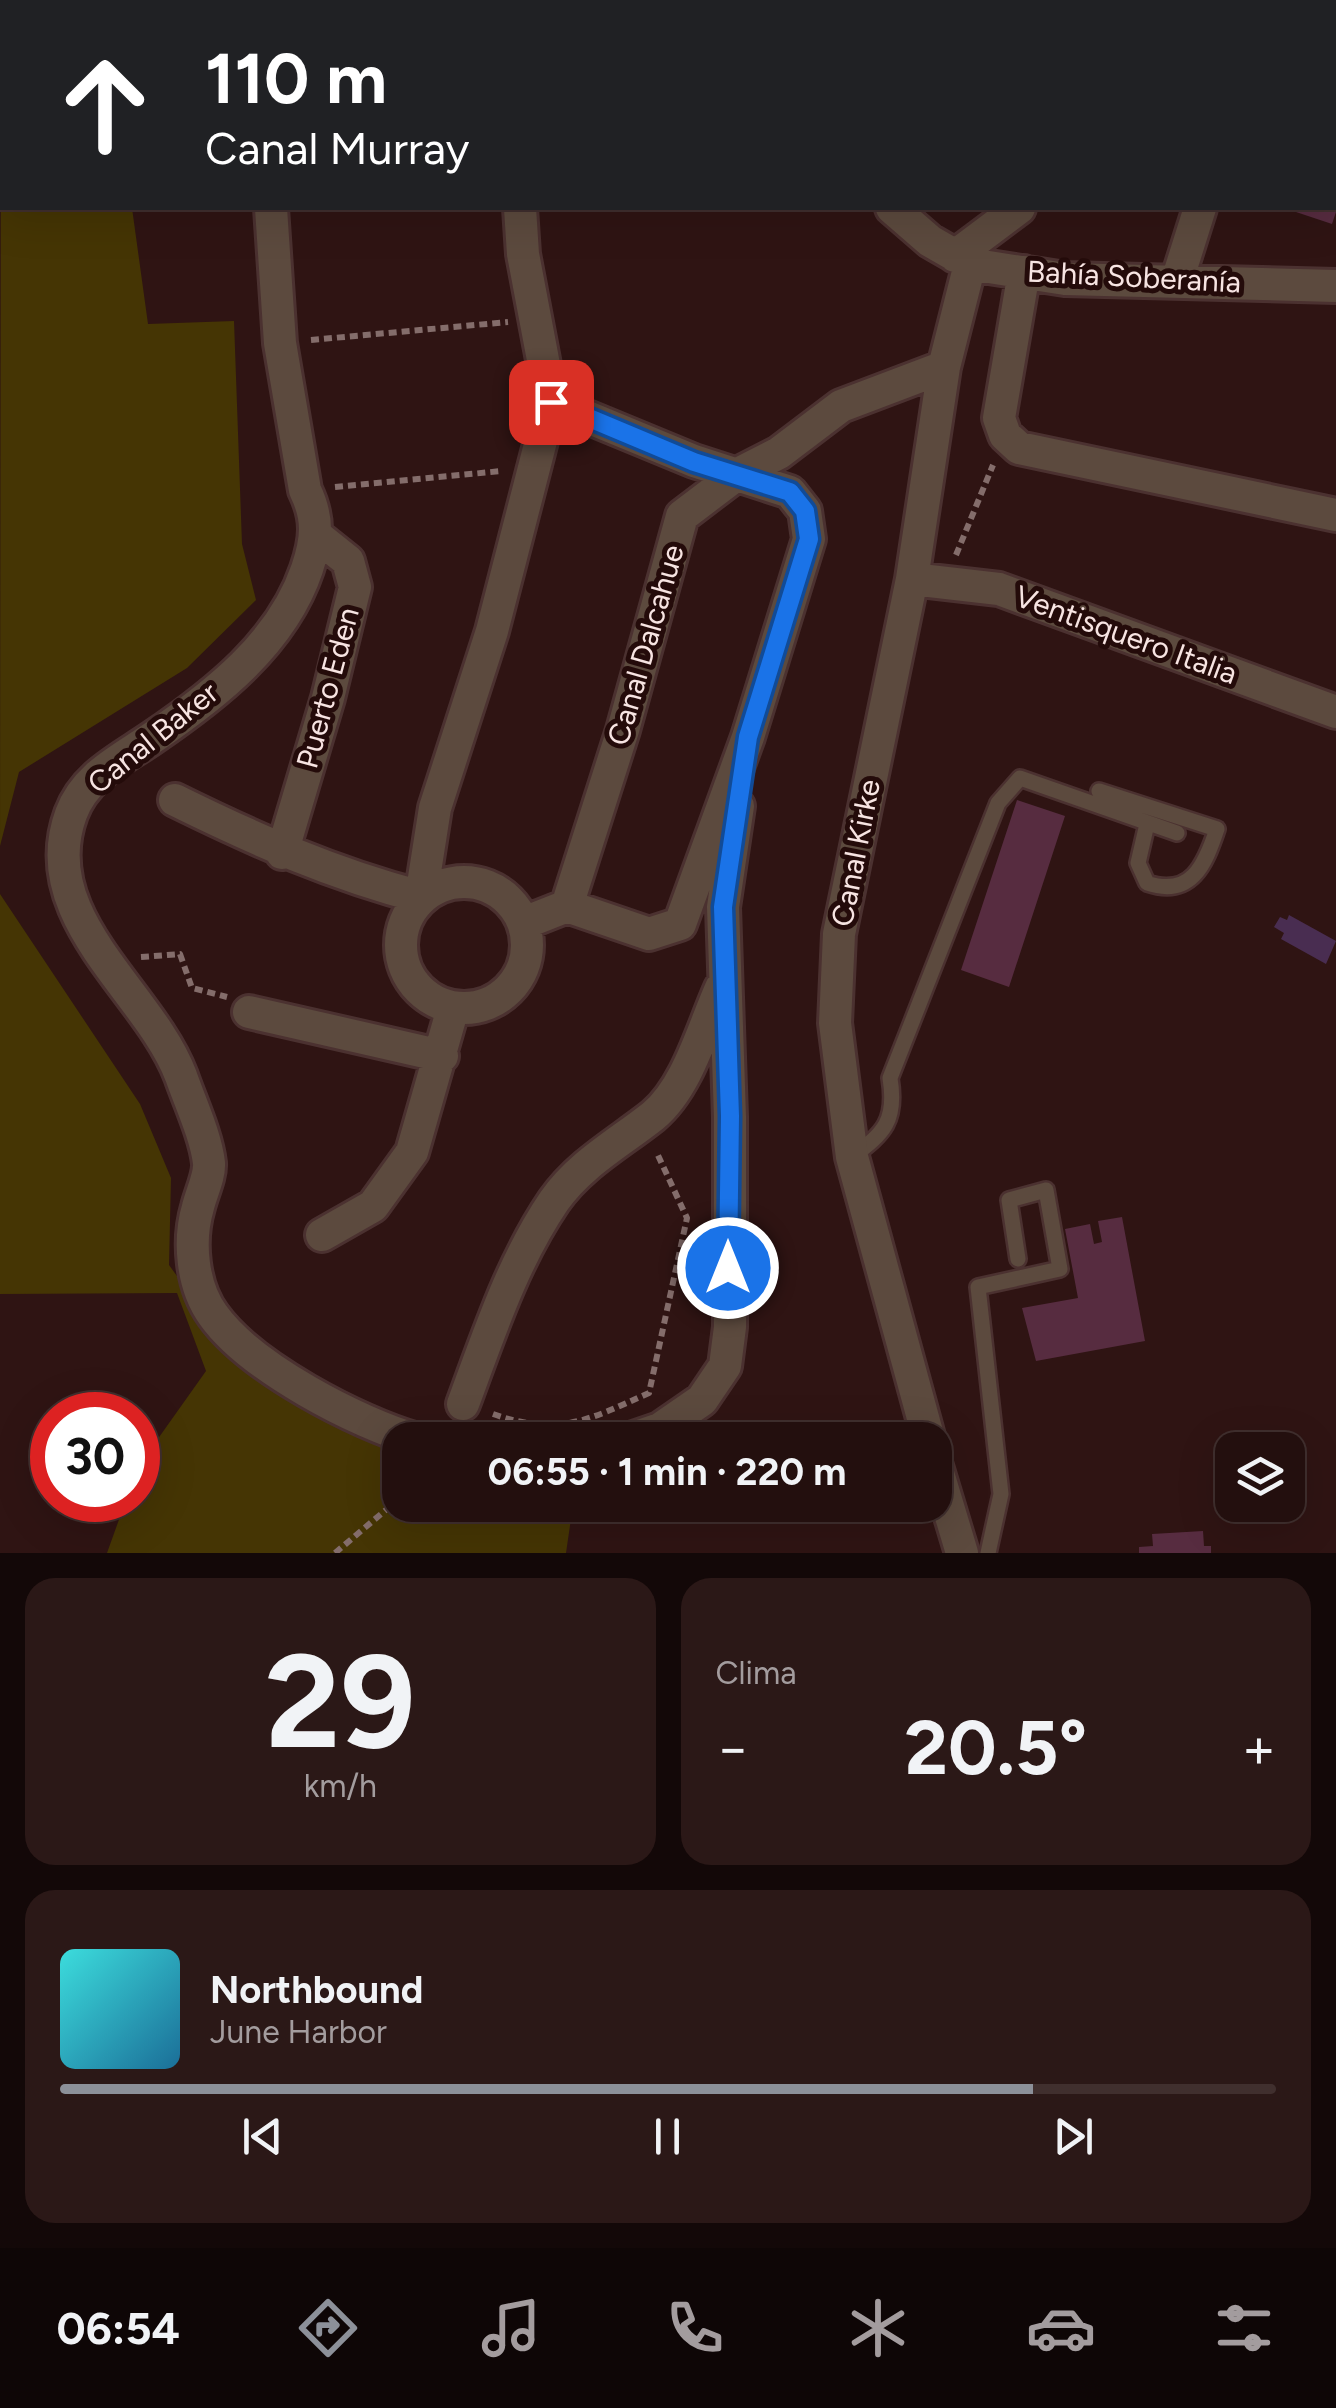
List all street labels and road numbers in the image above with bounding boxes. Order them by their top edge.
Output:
street label: Bahía Soberanía [1026,252,1242,301]
street label: Canal Dalcahue [599,540,692,749]
street label: Ventisquero Italia [1010,577,1242,692]
street label: Puerto Eden [288,603,367,772]
street label: Canal Baker [80,674,225,802]
street label: Canal Kirke [823,776,888,930]

